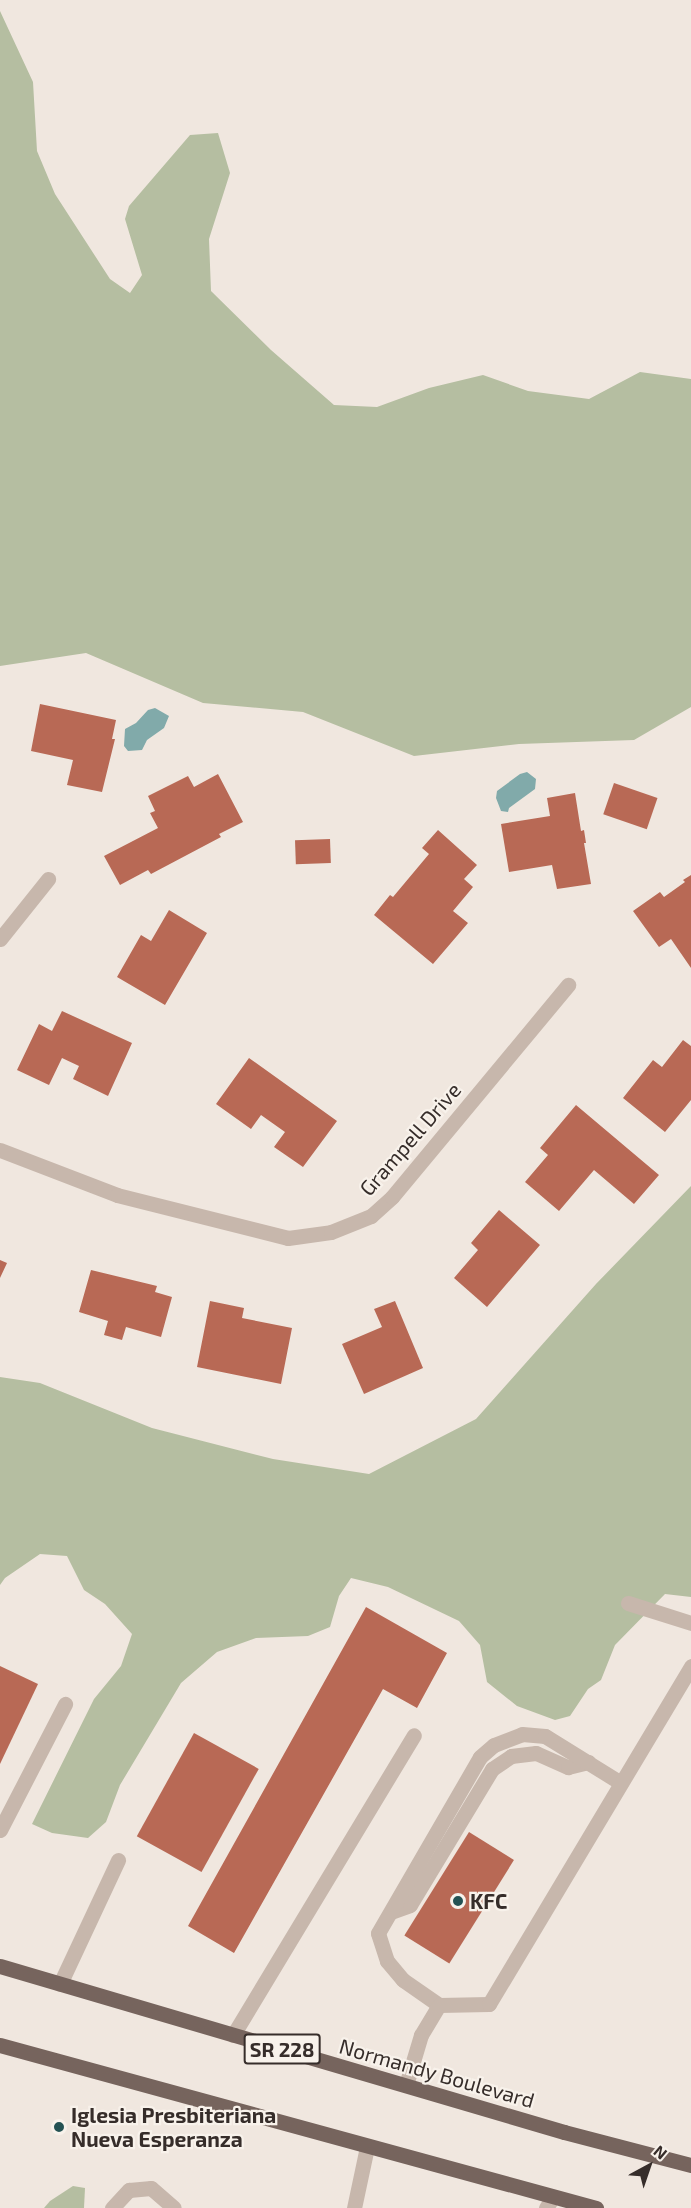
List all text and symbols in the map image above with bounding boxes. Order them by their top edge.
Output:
street label: Grampell Drive [354,1077,466,1201]
place label: KFC [470,1888,507,1914]
marker: KFC [451,1894,465,1908]
road number: SR 228 [243,2032,321,2066]
street label: Normandy Boulevard [336,2033,538,2113]
place label: Iglesia Presbiteriana Nueva Esperanza [71,2102,276,2152]
marker: Iglesia Presbiteriana Nueva Esperanza [52,2120,66,2134]
north arrow [619,2136,679,2196]
text: N [650,2141,671,2163]

